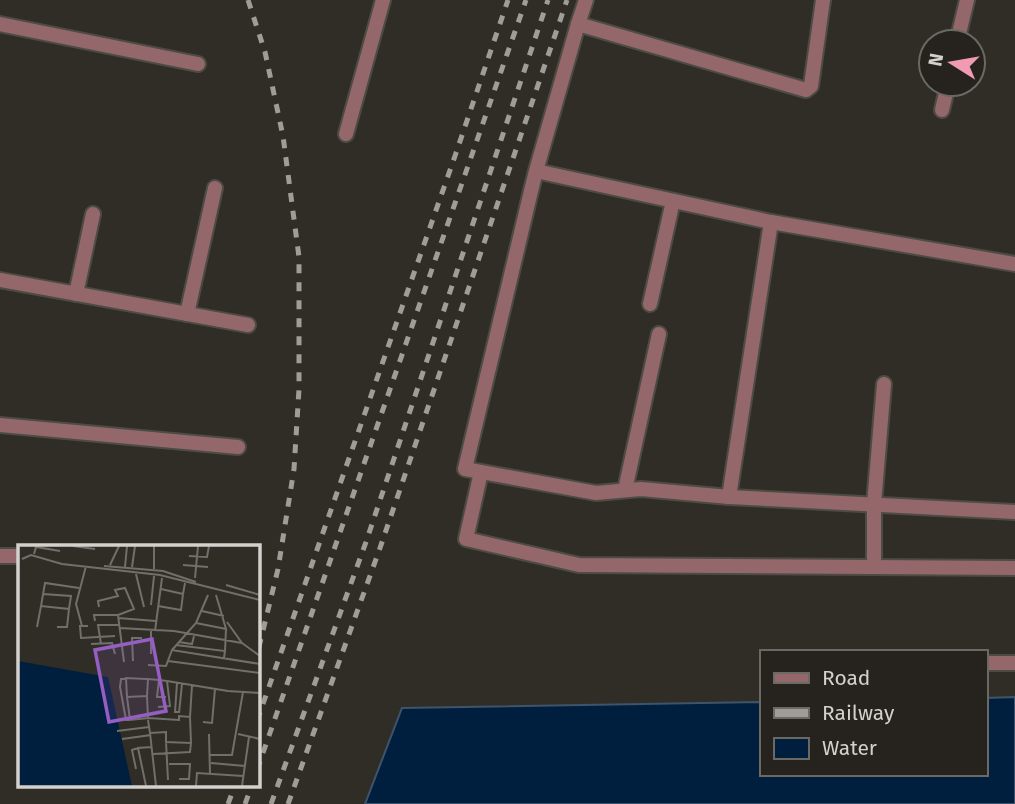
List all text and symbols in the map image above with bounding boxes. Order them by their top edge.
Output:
north arrow [917,28,987,98]
text: N [923,51,948,68]
inset map [18,545,259,786]
legend [760,650,987,776]
text: Road [822,665,870,691]
text: Railway [822,700,895,726]
text: Water [822,735,877,761]

